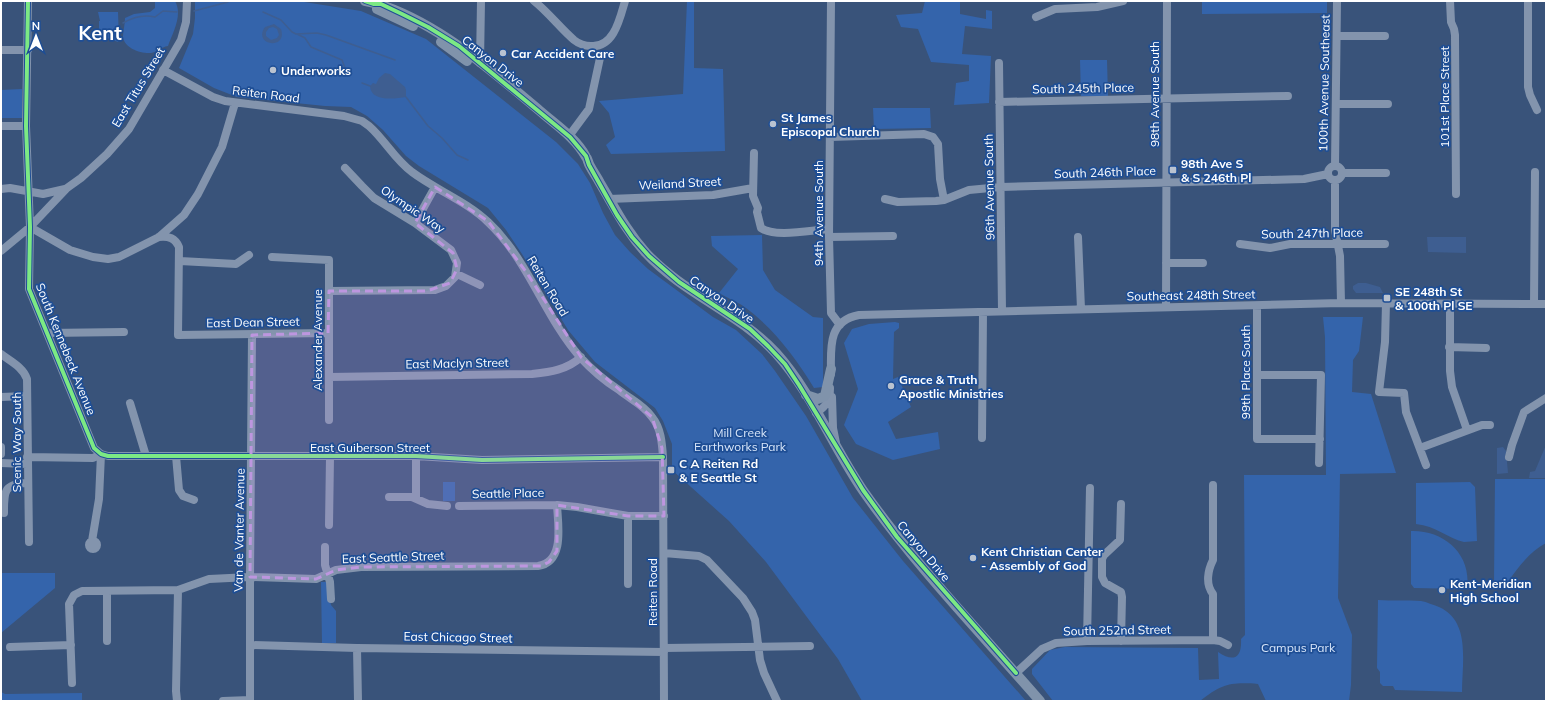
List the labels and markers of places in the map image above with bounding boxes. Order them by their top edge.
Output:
place label: Car Accident Care [511,46,615,61]
marker: Car Accident Care [498,48,508,58]
place label: Underworks [281,63,351,78]
marker: Underworks [268,65,278,75]
place label: St James Episcopal Church [781,110,880,139]
marker: St James Episcopal Church [768,119,778,129]
place label: 98th Ave S & S 246th Pl [1181,156,1251,185]
marker: 98th Ave S & S 246th Pl [1168,165,1178,175]
place label: SE 248th St & 100th Pl SE [1395,284,1473,313]
marker: SE 248th St & 100th Pl SE [1382,293,1392,303]
place label: Grace & Truth Apostlic Ministries [899,372,1004,401]
marker: Grace & Truth Apostlic Ministries [886,381,896,391]
place label: C A Reiten Rd & E Seattle St [679,456,758,485]
marker: C A Reiten Rd & E Seattle St [666,465,676,475]
place label: Kent Christian Center - Assembly of God [981,544,1103,573]
marker: Kent Christian Center - Assembly of God [968,553,978,563]
place label: Kent-Meridian High School [1450,576,1532,605]
marker: Kent-Meridian High School [1437,585,1447,595]

